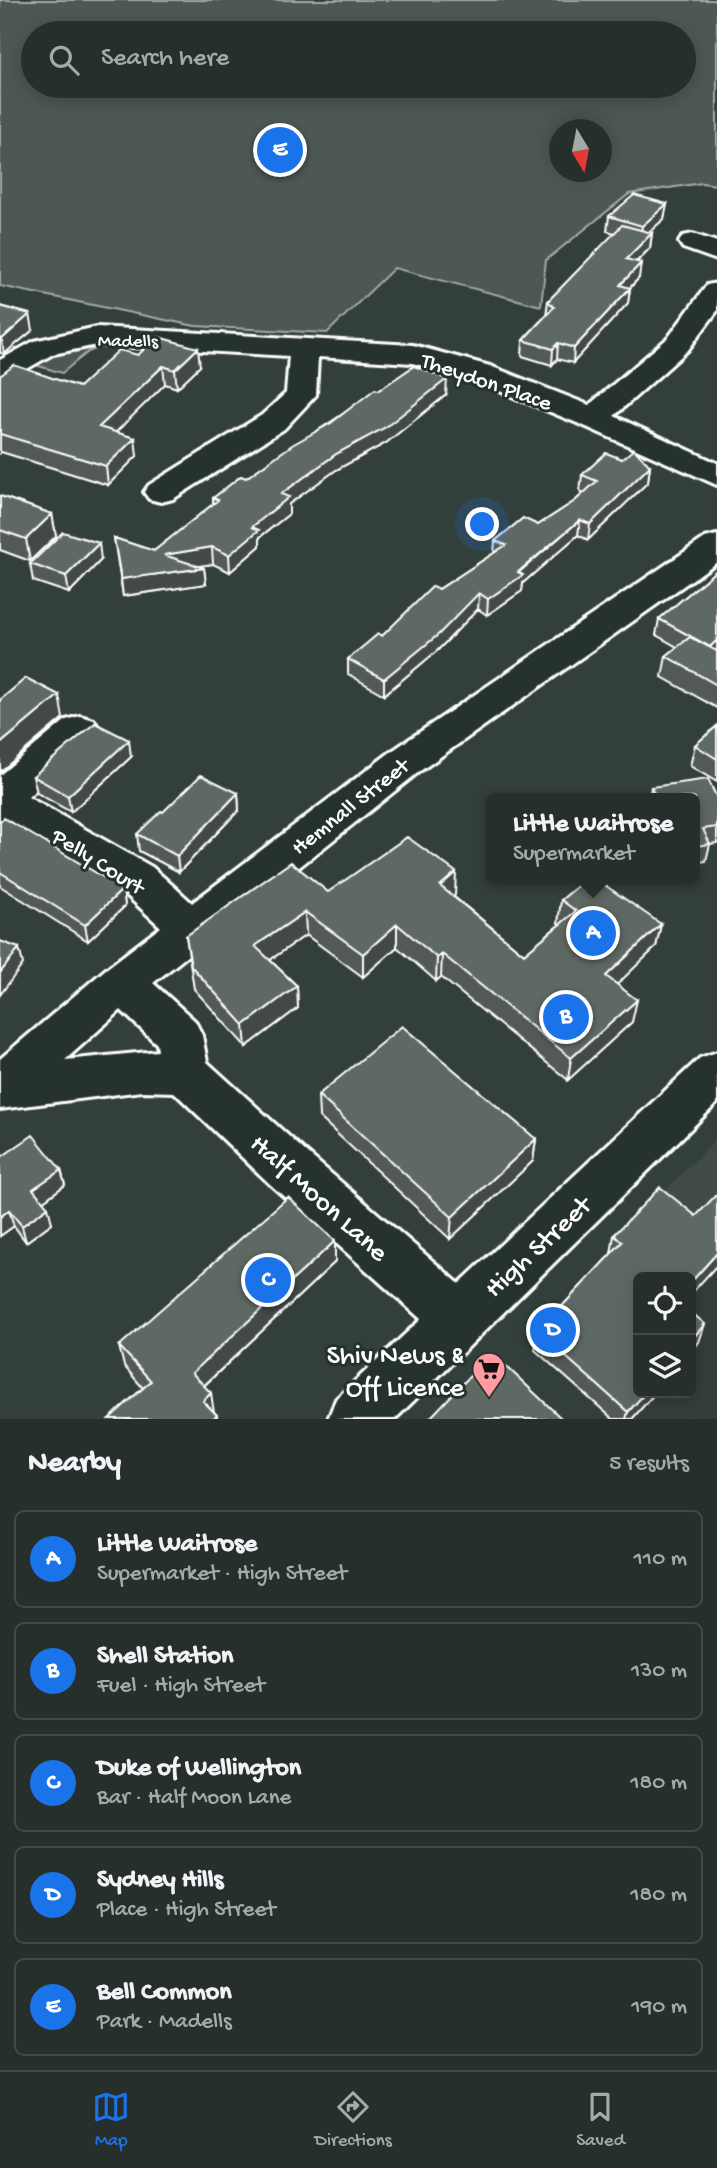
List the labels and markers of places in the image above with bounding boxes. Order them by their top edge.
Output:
pin: E [257,124,303,176]
pin: A [570,907,616,959]
pin: B [543,991,589,1043]
pin: C [245,1254,291,1306]
pin: D [530,1304,576,1356]
place label: Shiv News & Off Licence [327,1341,465,1406]
supermarket icon: Shiv News & Off Licence [470,1350,508,1399]

